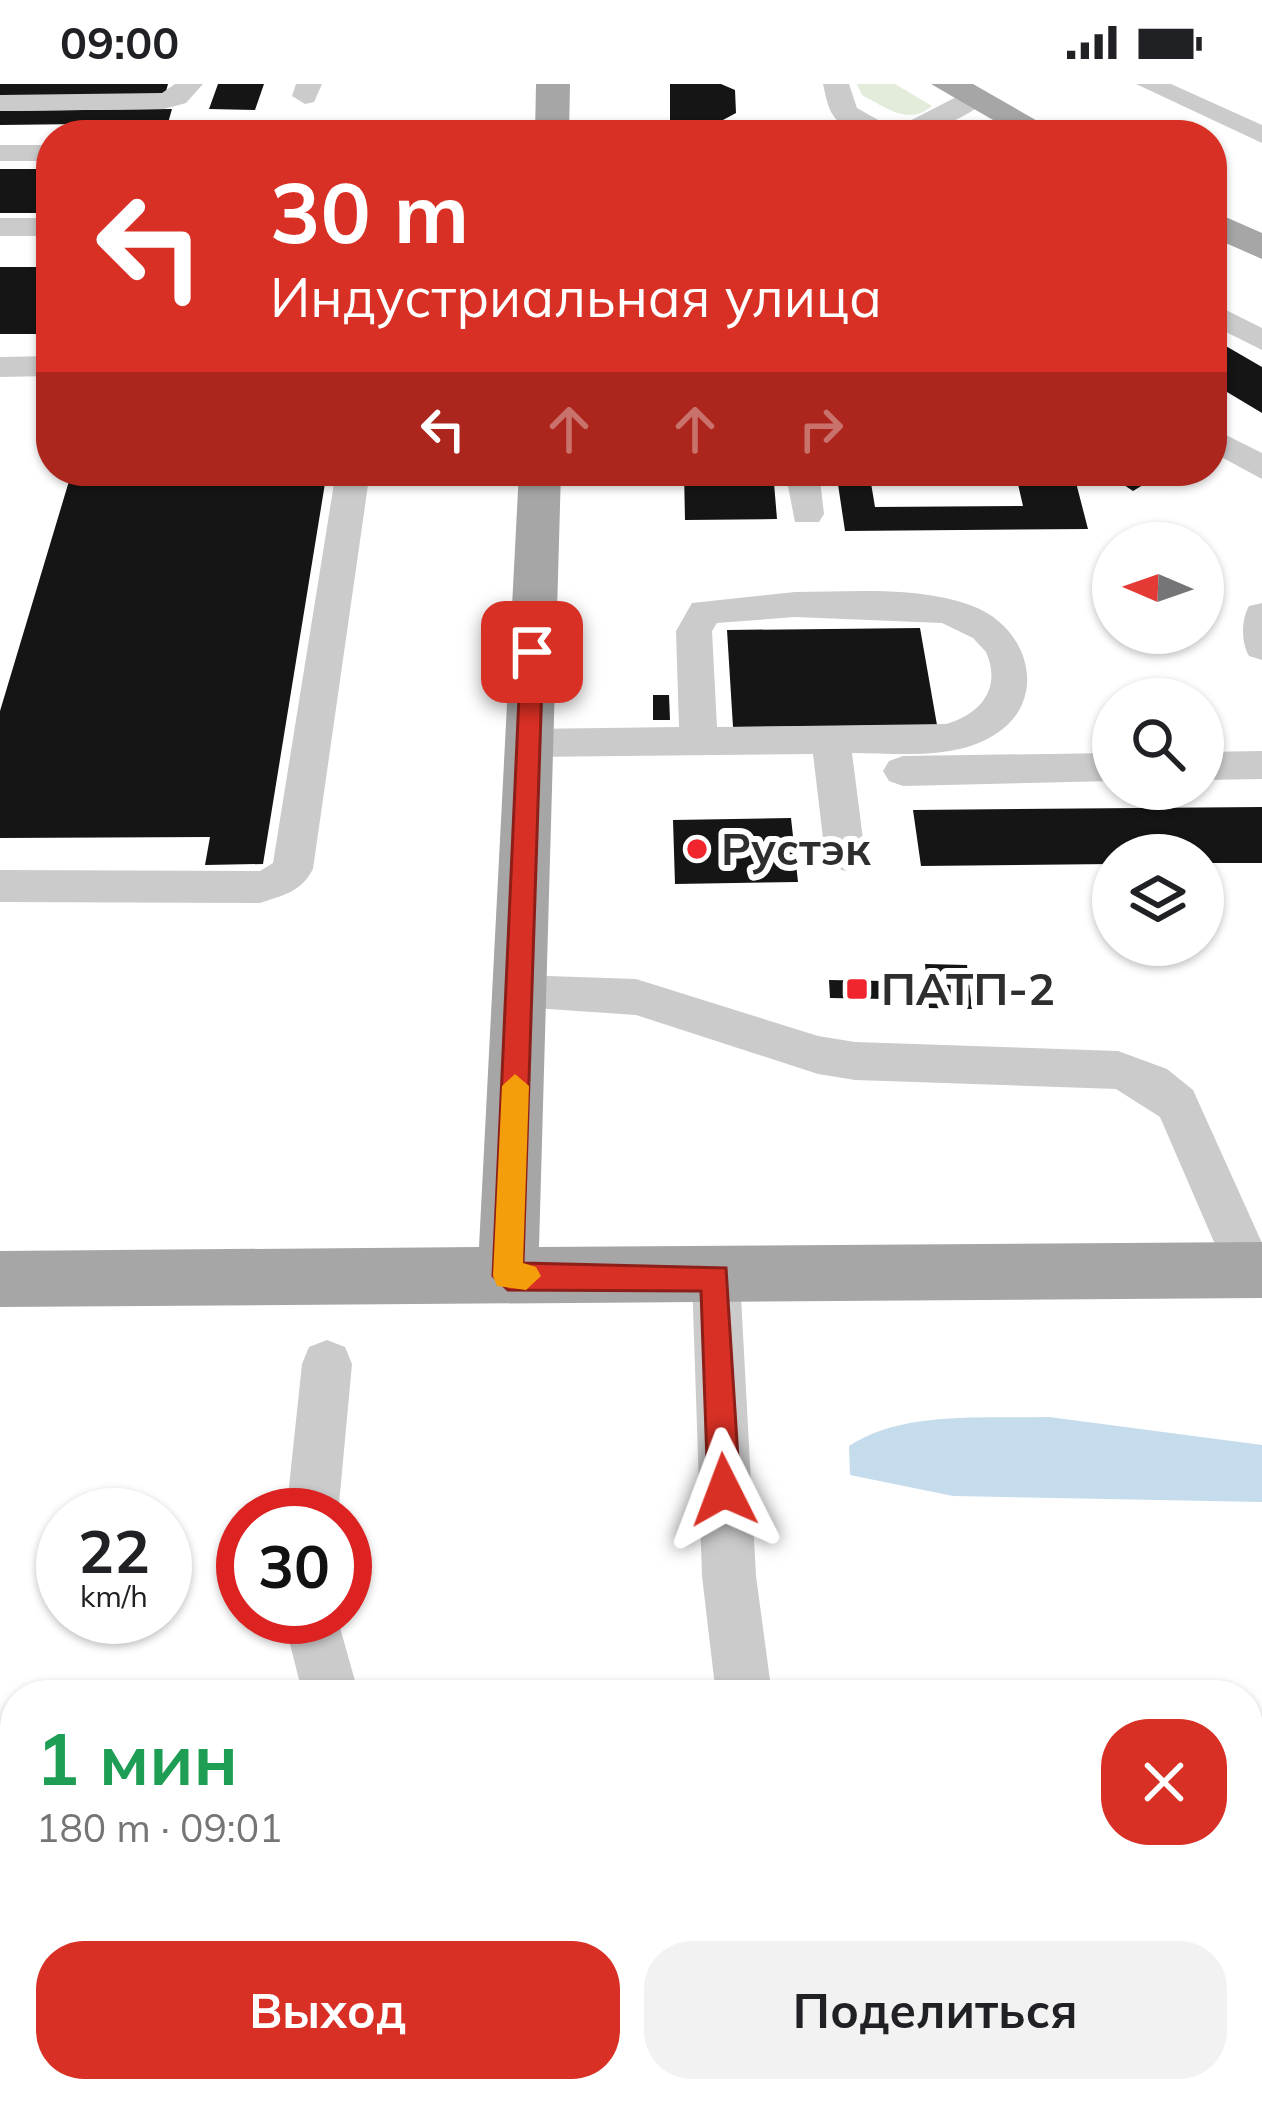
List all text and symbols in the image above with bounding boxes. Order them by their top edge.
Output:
text: 09:00 [60,14,179,70]
text: 30 m [270,159,469,264]
icon: left [72,168,228,324]
text: Индустриальная улица [270,263,882,331]
icon: left [410,396,476,462]
icon: ahead [536,396,602,462]
icon: ahead [662,396,728,462]
icon: right [788,396,854,462]
north arrow [1092,522,1224,654]
map controls [1092,522,1224,966]
pin [481,601,583,703]
icon: arrive [499,619,565,685]
button: search [1092,678,1224,810]
place label: Рустэк [721,820,871,876]
button: layers [1092,834,1224,966]
marker: Рустэк [684,836,710,862]
place label: ПАТП-2 [881,960,1055,1016]
marker: ПАТП-2 [844,976,870,1002]
position arrow [661,1427,787,1553]
speed limit sign: 30 [216,1488,372,1644]
text: 22 [78,1513,150,1588]
text: km/h [80,1577,148,1615]
text: 1 мин [36,1713,238,1803]
button: close [1101,1719,1227,1845]
text: 180 m · 09:01 [36,1803,282,1852]
button: Выход [36,1941,620,2079]
button: Поделиться [644,1941,1227,2079]

